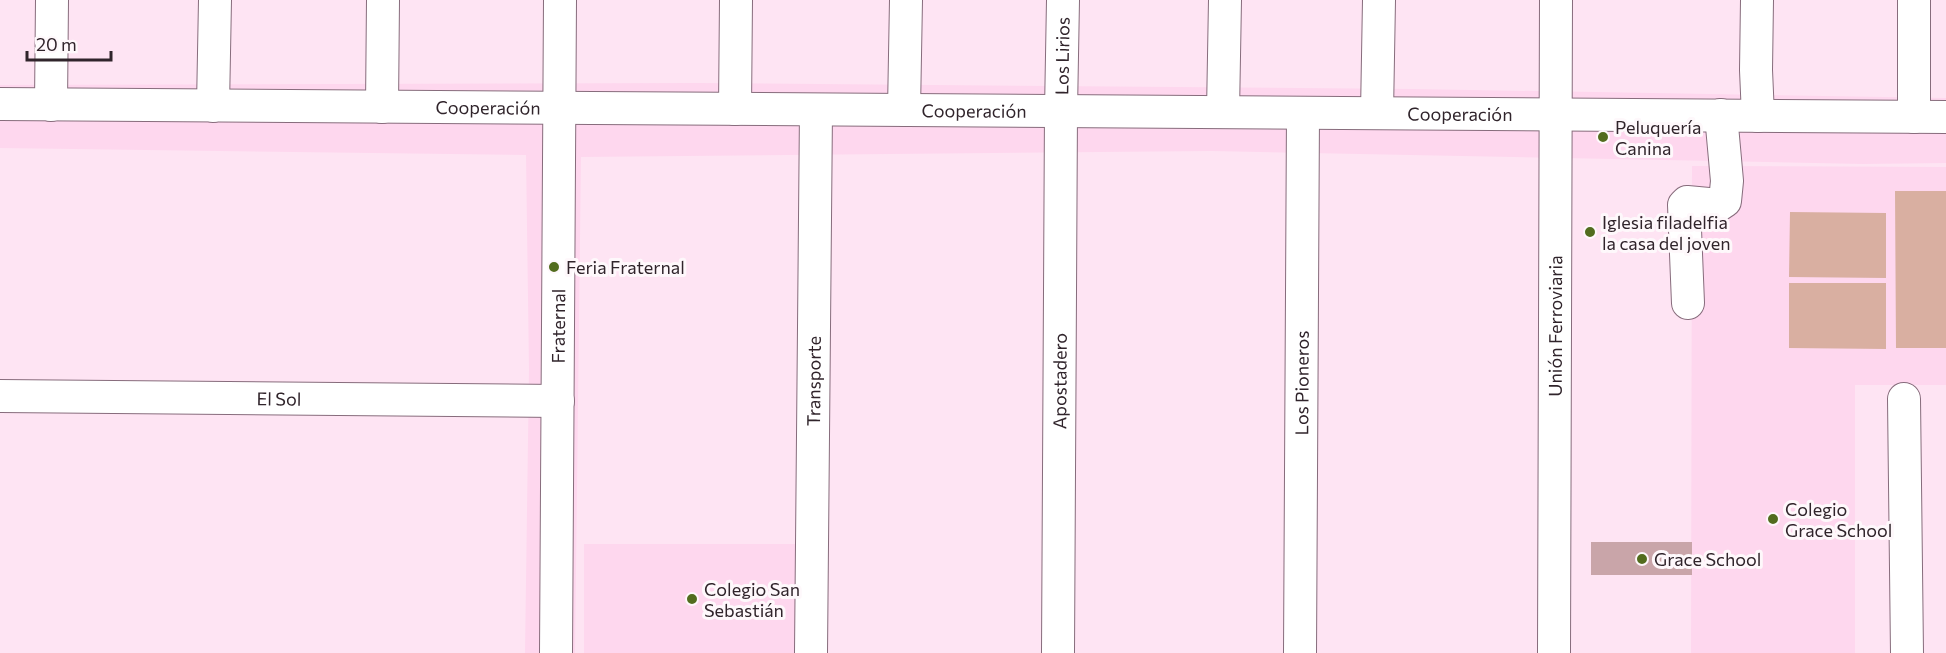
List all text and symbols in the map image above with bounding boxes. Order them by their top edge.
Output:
street label: Los Lirios [1050,17,1074,95]
scale bar [27,24,111,62]
text: 20 m [36,33,77,55]
street label: Cooperación [435,96,541,119]
street label: Cooperación [921,99,1027,122]
street label: Cooperación [1407,102,1513,125]
place label: Peluquería Canina [1615,116,1701,159]
marker: Peluquería Canina [1596,130,1610,144]
place label: Iglesia filadelfia la casa del joven [1602,211,1730,254]
marker: Iglesia filadelfia la casa del joven [1583,225,1597,239]
street label: Unión Ferroviaria [1544,255,1566,397]
place label: Feria Fraternal [566,256,685,278]
marker: Feria Fraternal [547,260,561,274]
street label: Fraternal [547,289,569,363]
street label: Los Pioneros [1290,331,1313,435]
street label: Apostadero [1048,333,1071,429]
street label: Transporte [802,336,825,426]
street label: El Sol [257,387,301,410]
place label: Colegio Grace School [1785,498,1892,541]
marker: Colegio Grace School [1766,512,1780,526]
place label: Grace School [1654,548,1761,570]
marker: Grace School [1635,552,1649,566]
place label: Colegio San Sebastián [704,578,800,621]
marker: Colegio San Sebastián [685,592,699,606]

